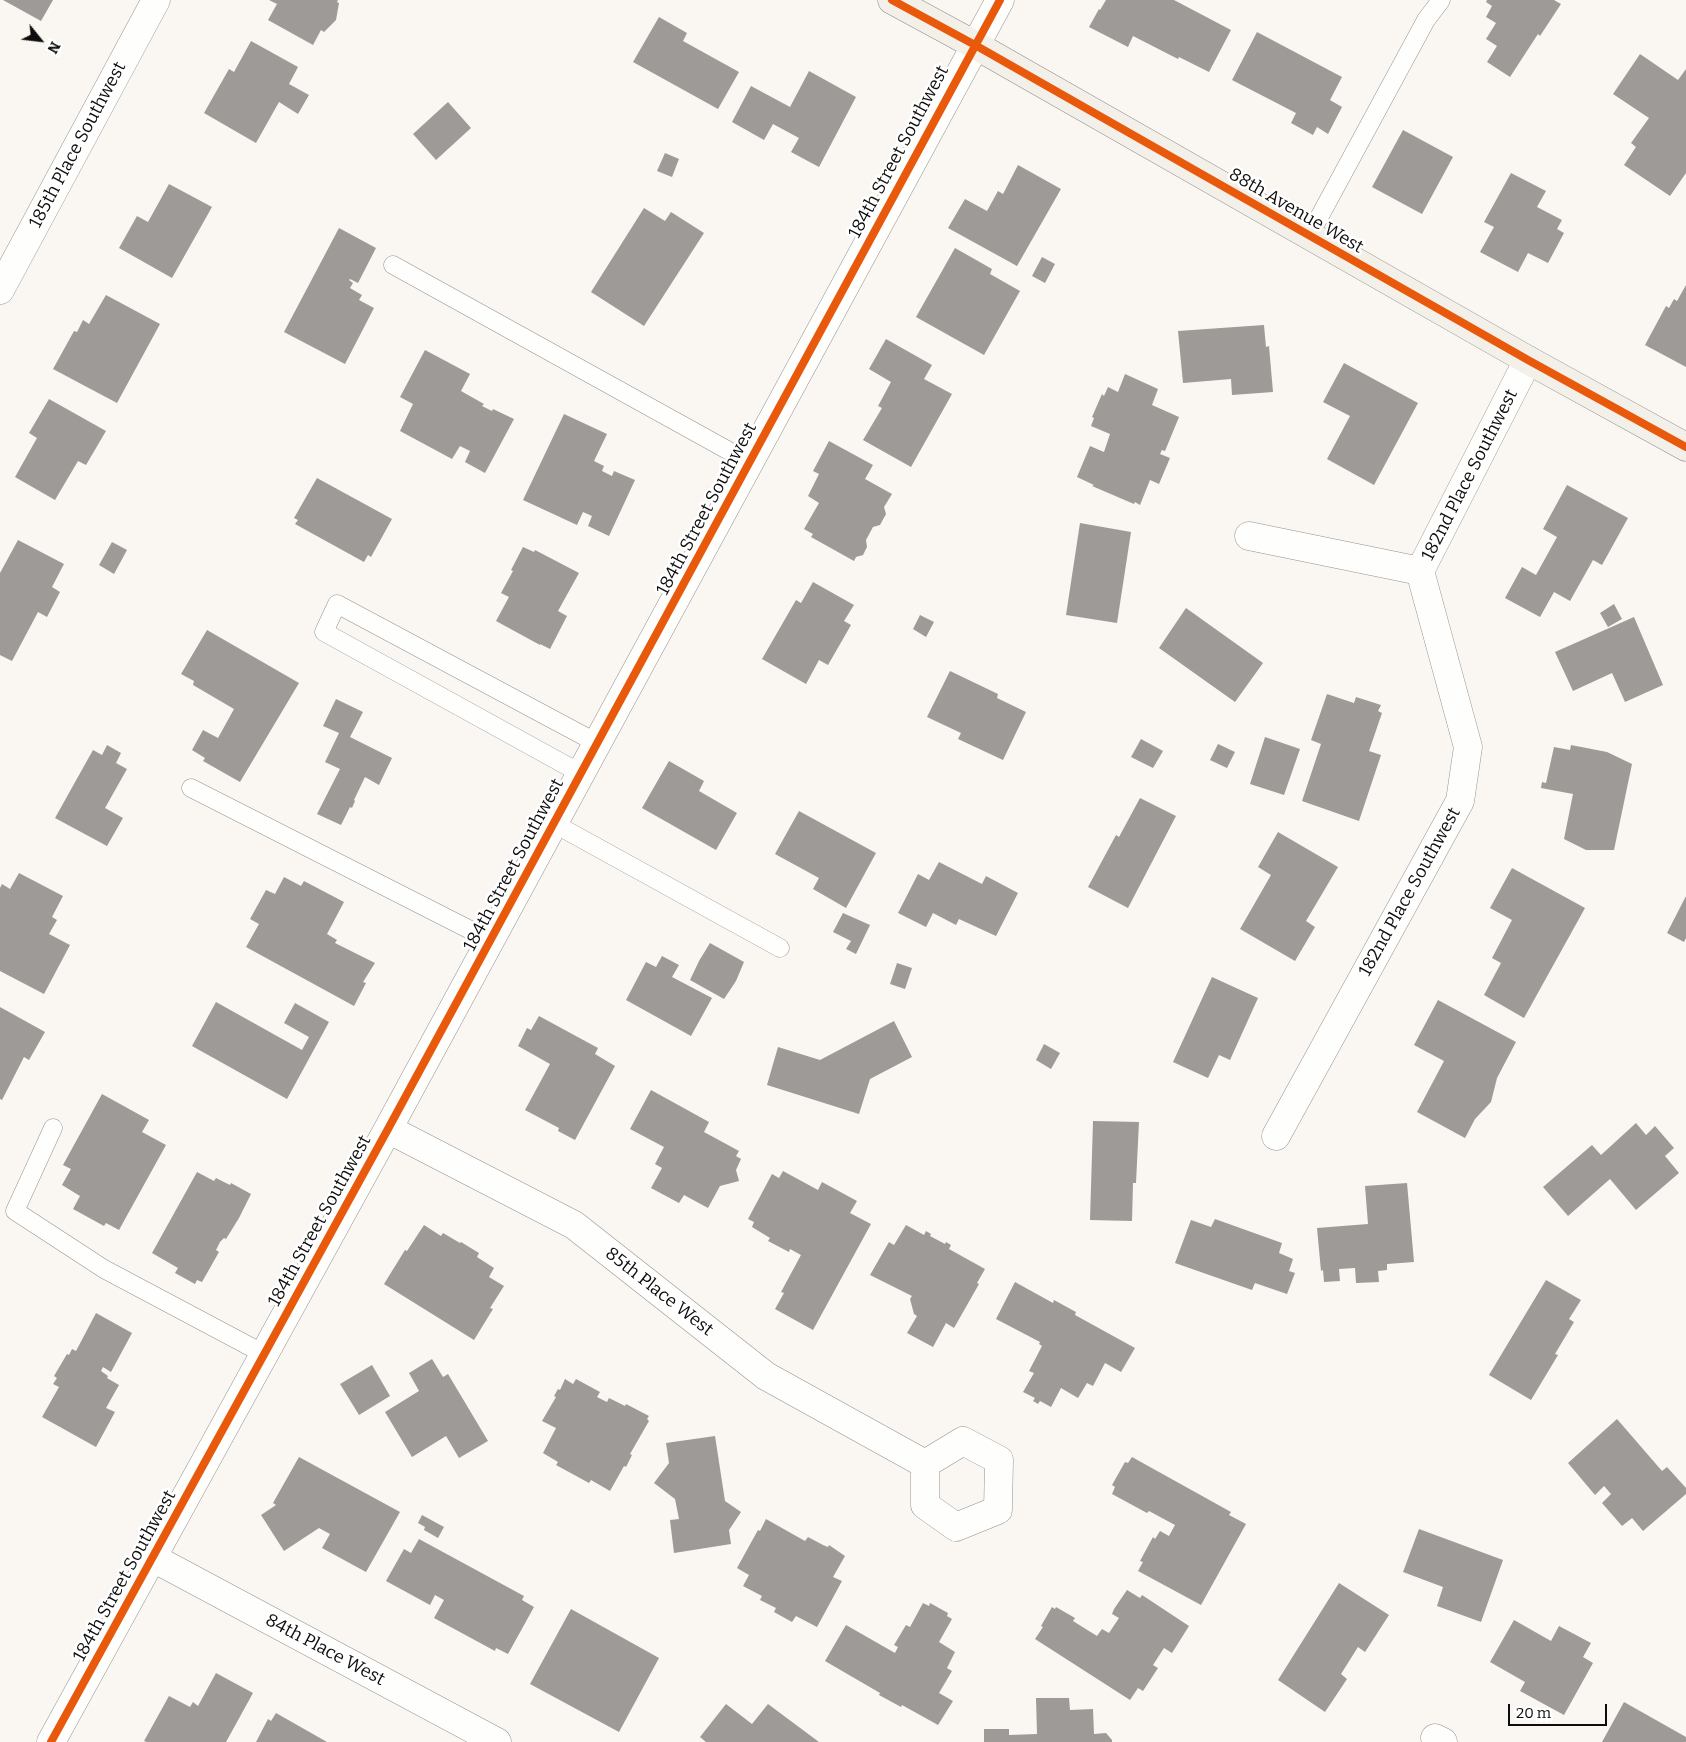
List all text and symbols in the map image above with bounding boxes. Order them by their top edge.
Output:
north arrow [15,15,65,65]
text: N [44,39,64,56]
street label: 185th Place Southwest [25,58,131,232]
street label: 184th Street Southwest [844,62,954,242]
street label: 88th Avenue West [1225,164,1367,258]
street label: 182nd Place Southwest [1417,386,1523,564]
street label: 184th Street Southwest [652,419,762,599]
street label: 184th Street Southwest [459,775,569,955]
street label: 182nd Place Southwest [1355,804,1465,980]
street label: 184th Street Southwest [264,1132,376,1310]
street label: 85th Place West [601,1243,717,1341]
street label: 184th Street Southwest [69,1487,181,1665]
street label: 84th Place West [262,1609,388,1691]
scale bar [1511,1694,1610,1726]
text: 20 m [1516,1704,1551,1722]

